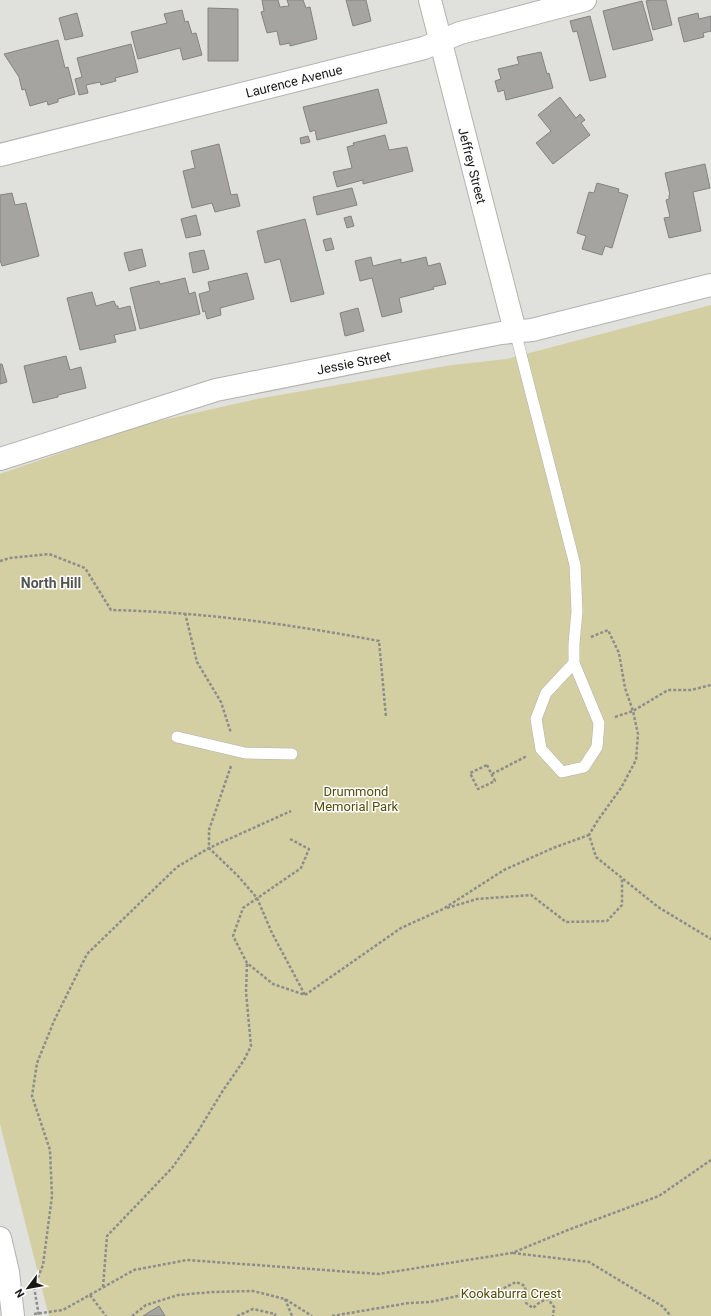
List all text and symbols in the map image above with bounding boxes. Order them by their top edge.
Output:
street label: Laurence Avenue [244,61,344,100]
street label: Jeffrey Street [456,126,489,205]
street label: Jessie Street [315,348,392,377]
district label: North Hill [21,575,81,591]
park label: Drummond Memorial Park [314,784,399,814]
north arrow [8,1268,48,1308]
text: N [12,1286,28,1300]
park label: Kookaburra Crest [461,1286,561,1301]

